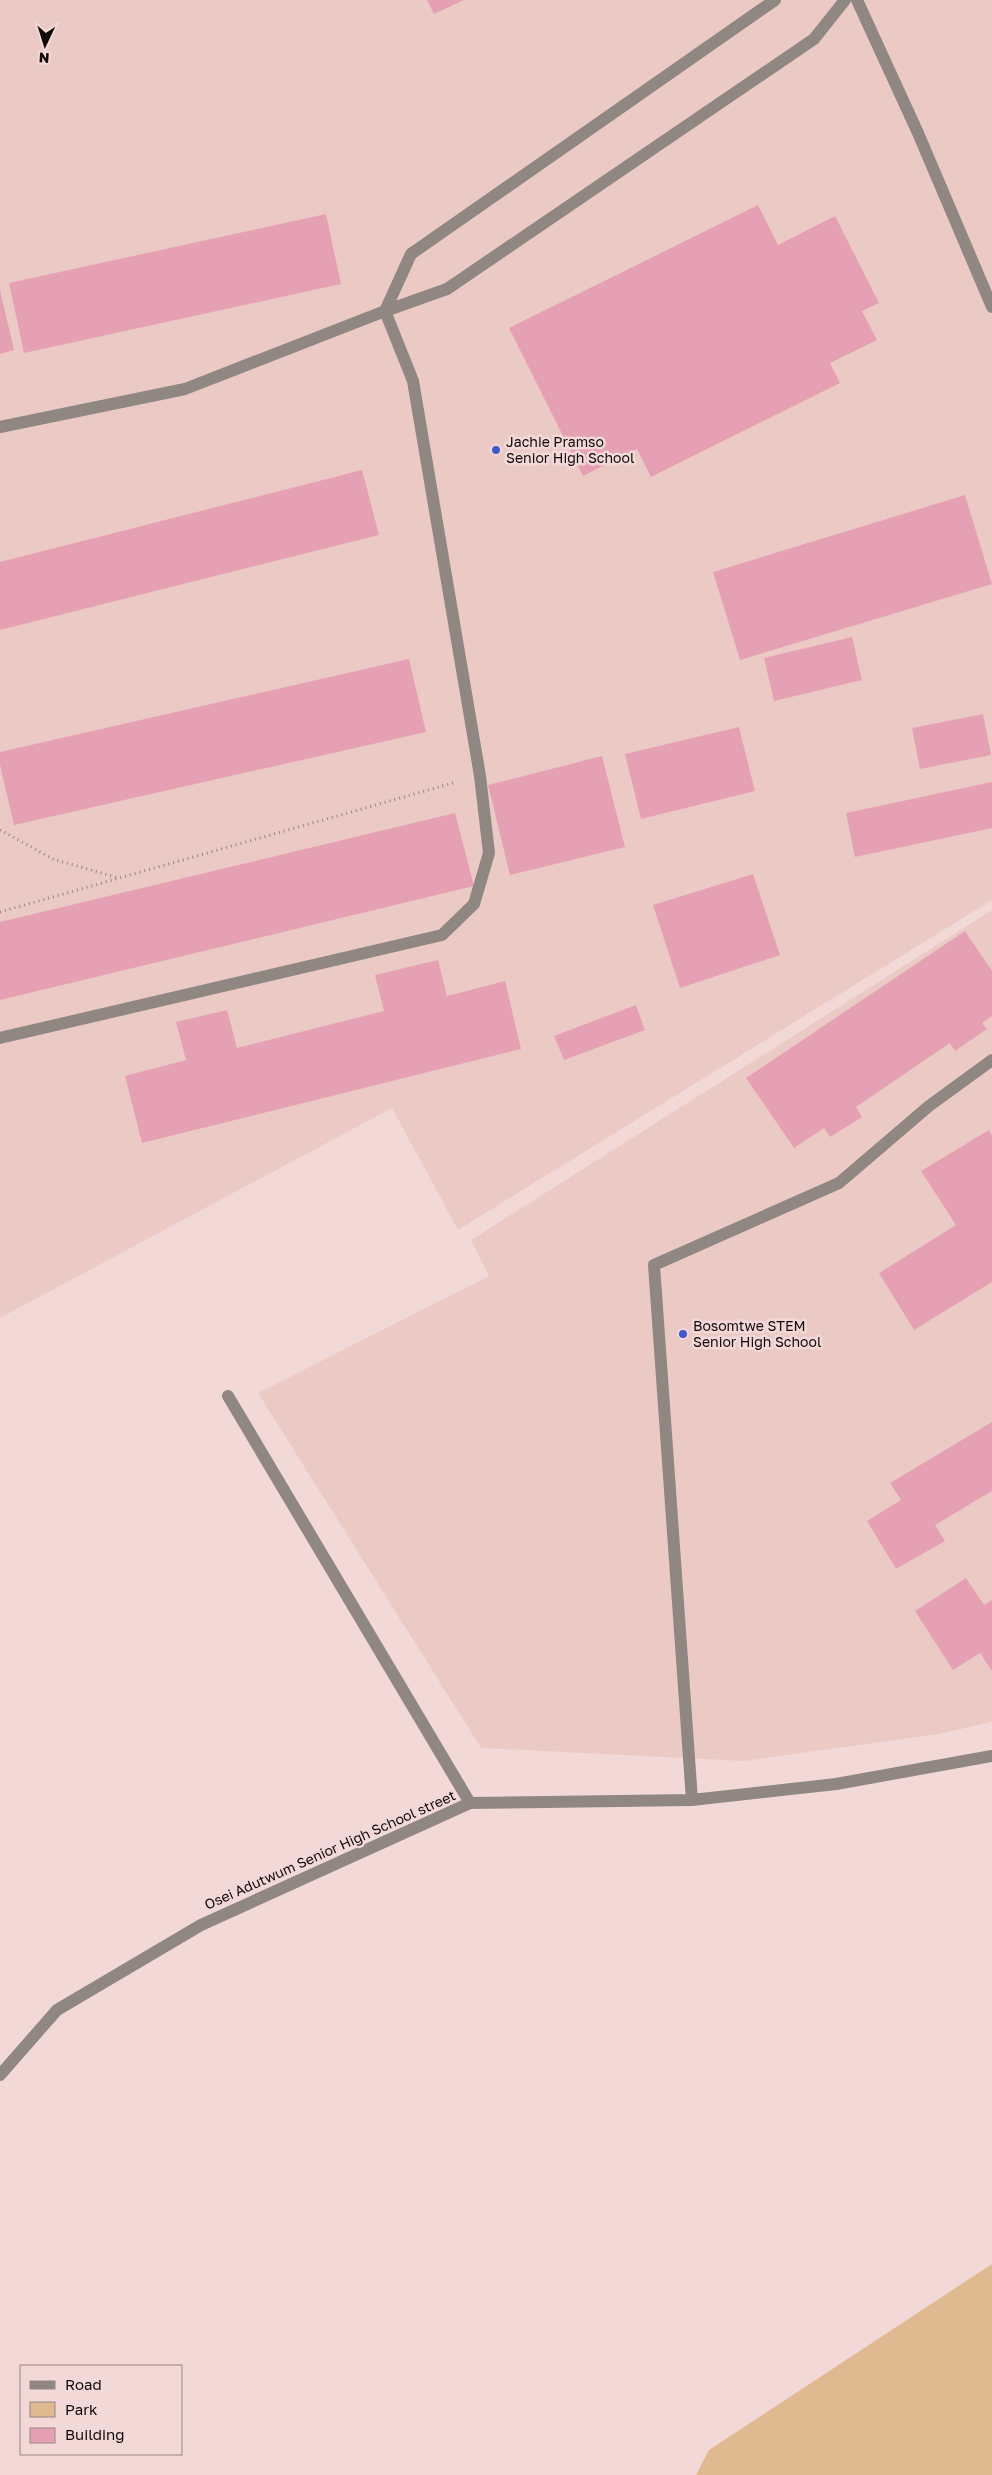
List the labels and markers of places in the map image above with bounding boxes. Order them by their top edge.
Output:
place label: Jachie Pramso Senior High School [506,433,634,466]
marker: Jachie Pramso Senior High School [490,444,502,456]
place label: Bosomtwe STEM Senior High School [693,1317,821,1350]
marker: Bosomtwe STEM Senior High School [677,1328,689,1340]

